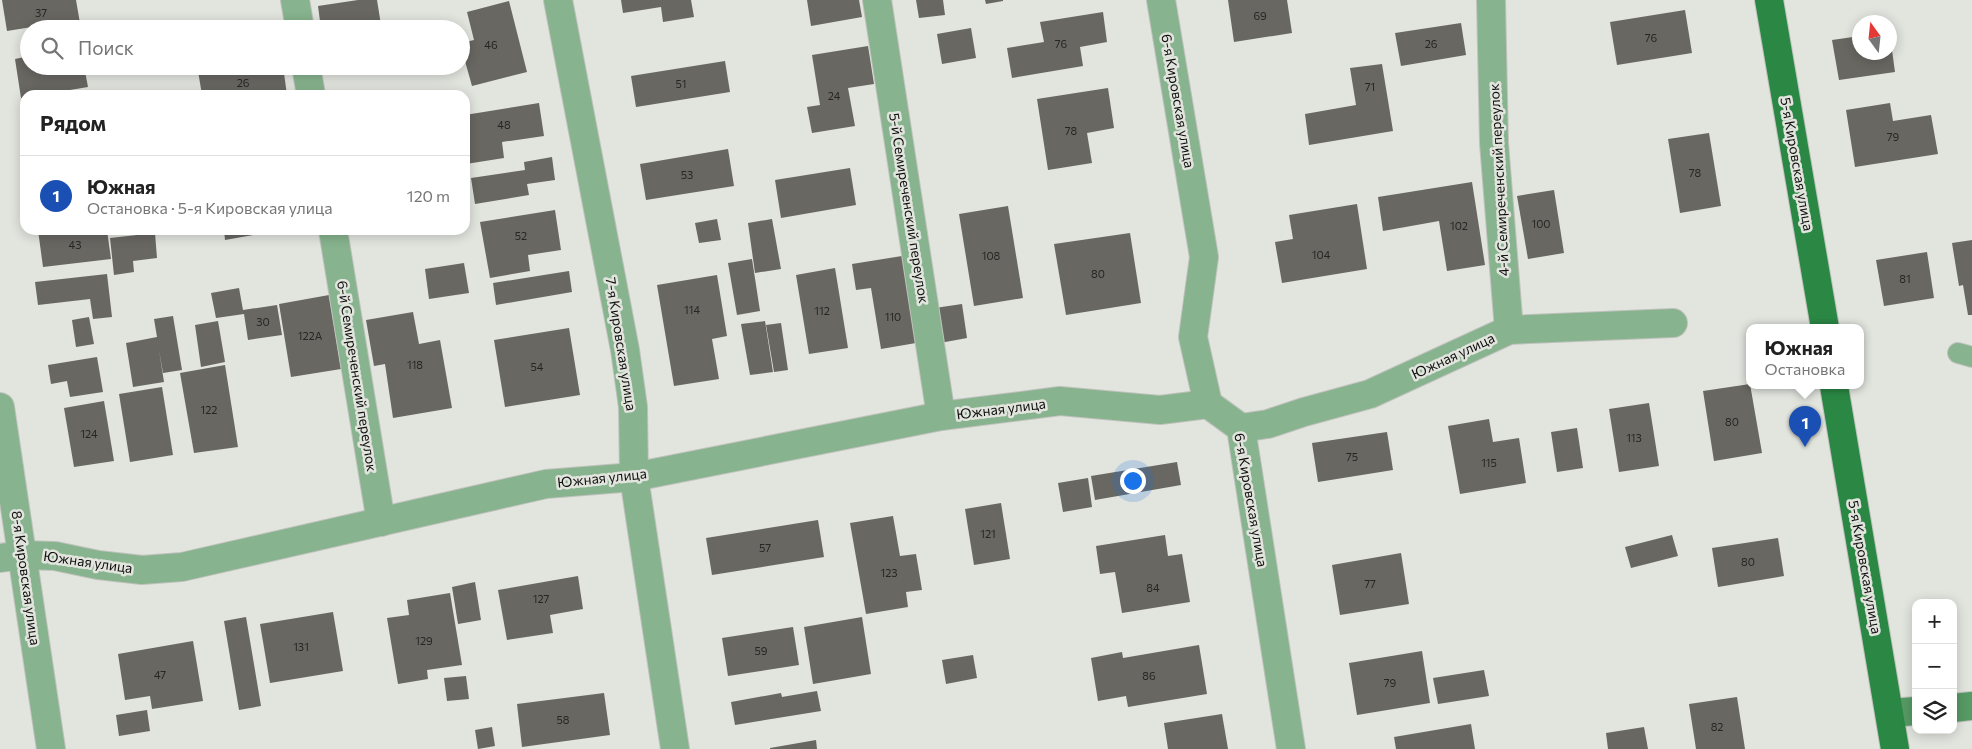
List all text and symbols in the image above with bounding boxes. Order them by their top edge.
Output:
house number: 37 [35,6,47,19]
house number: 69 [1253,9,1267,22]
north arrow [1852,15,1897,60]
search box [20,20,470,75]
house number: 76 [1645,31,1658,44]
street label: 6-я Кировская улица [1158,33,1199,169]
icon: search [38,34,66,62]
text: Поиск [78,36,134,59]
house number: 76 [1055,37,1068,50]
house number: 26 [1425,37,1438,50]
house number: 46 [484,38,498,51]
house number: 26 [237,76,250,89]
house number: 51 [675,77,687,90]
house number: 71 [1365,80,1375,93]
street label: 4-й Семиреченский переулок [1485,83,1512,277]
house number: 24 [828,89,841,102]
street label: 5-я Кировская улица [1777,96,1818,232]
text: Рядом [40,110,106,135]
street label: 5-й Семиреченский переулок [886,111,933,305]
house number: 48 [497,118,511,131]
house number: 78 [1065,124,1078,137]
house number: 79 [1887,130,1900,143]
house number: 78 [1689,166,1702,179]
house number: 53 [681,168,693,181]
text: Южная [87,175,155,198]
text: 1 [52,186,60,205]
text: 120 m [407,186,450,205]
text: Остановка · 5-я Кировская улица [87,198,332,217]
house number: 100 [1531,217,1551,230]
house number: 102 [1450,219,1468,232]
house number: 52 [515,229,527,242]
house number: 43 [69,238,81,251]
house number: 104 [1312,248,1331,261]
house number: 108 [982,249,1001,262]
house number: 80 [1091,267,1105,280]
house number: 81 [1899,272,1911,285]
street label: 7-я Кировская улица [603,276,640,412]
street label: 6-й Семиреченский переулок [334,279,381,473]
house number: 114 [684,303,700,316]
house number: 112 [814,304,830,317]
house number: 110 [885,310,901,323]
house number: 30 [256,315,270,328]
popup [1746,324,1864,389]
house number: 122А [298,329,323,342]
street label: Южная улица [1408,329,1497,382]
text: Южная [1765,336,1833,359]
house number: 118 [407,358,423,371]
text: Остановка [1765,359,1845,378]
house number: 54 [531,360,544,373]
street label: Южная улица [955,395,1047,422]
house number: 122 [201,403,217,416]
pin: 1 [1789,406,1821,447]
house number: 80 [1725,415,1739,428]
house number: 124 [80,427,98,440]
house number: 113 [1626,431,1642,444]
street label: 6-я Кировская улица [1231,432,1272,568]
house number: 75 [1346,450,1358,463]
house number: 115 [1481,456,1497,469]
street label: Южная улица [556,464,648,491]
your location [1120,468,1146,494]
street label: 5-я Кировская улица [1845,499,1886,635]
street label: 8-я Кировская улица [9,509,44,646]
house number: 121 [980,527,996,540]
house number: 57 [759,541,771,554]
street label: Южная улица [42,547,134,576]
house number: 80 [1741,555,1755,568]
house number: 123 [880,566,898,579]
house number: 77 [1364,577,1376,590]
house number: 84 [1146,581,1160,594]
house number: 127 [533,592,549,605]
map controls [1912,599,1957,734]
button: + [1912,599,1957,644]
house number: 129 [415,634,433,647]
house number: 131 [293,640,309,653]
house number: 59 [755,644,768,657]
button: − [1912,644,1957,689]
house number: 47 [154,668,166,681]
house number: 86 [1142,669,1156,682]
house number: 79 [1384,676,1397,689]
button: layers [1912,689,1957,734]
house number: 58 [557,713,570,726]
house number: 82 [1711,720,1723,733]

